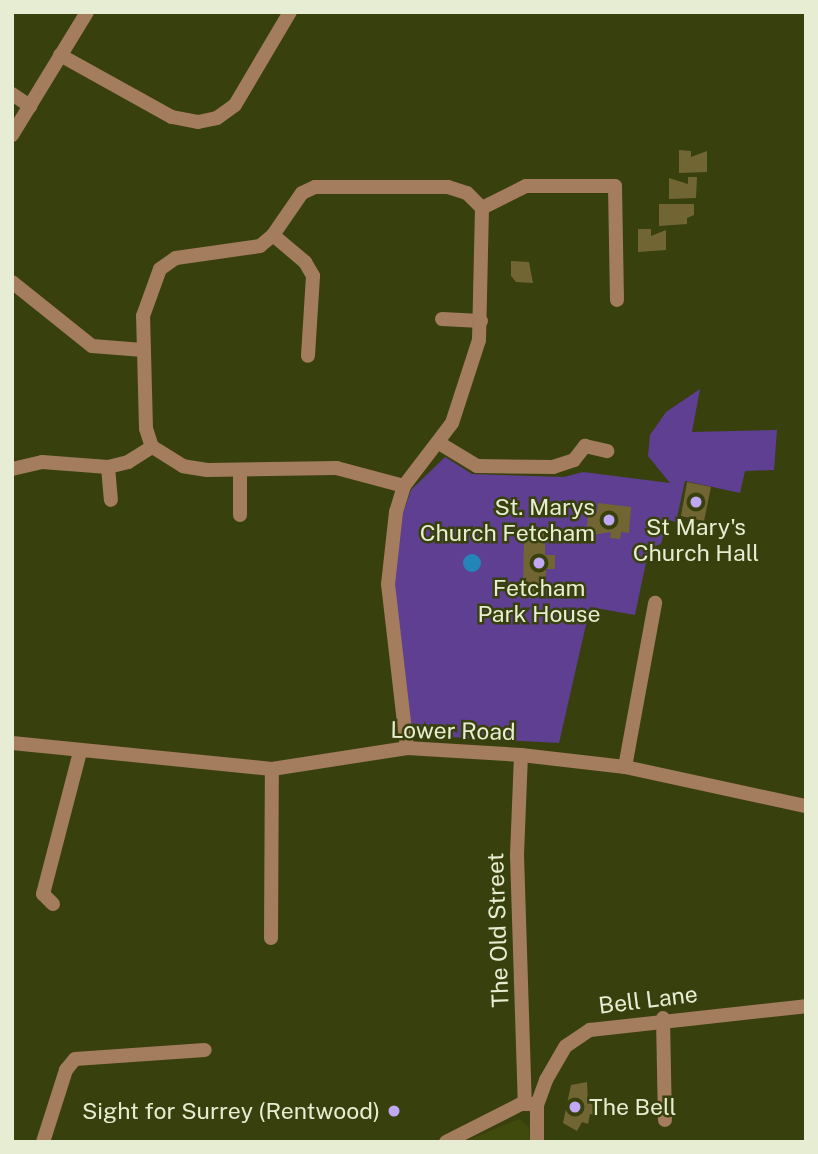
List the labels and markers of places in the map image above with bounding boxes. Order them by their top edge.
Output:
place label: St. Marys Church Fetcham [420,493,595,547]
marker: St Mary's Church Hall [688,494,704,510]
marker: St. Marys Church Fetcham [601,512,617,528]
place label: St Mary's Church Hall [633,513,759,567]
marker: Fetcham Park House [531,555,547,571]
place label: Fetcham Park House [477,574,601,628]
place label: The Bell [589,1093,677,1121]
place label: Sight for Surrey (Rentwood) [82,1097,380,1125]
marker: The Bell [567,1099,583,1115]
marker: Sight for Surrey (Rentwood) [386,1103,402,1119]

